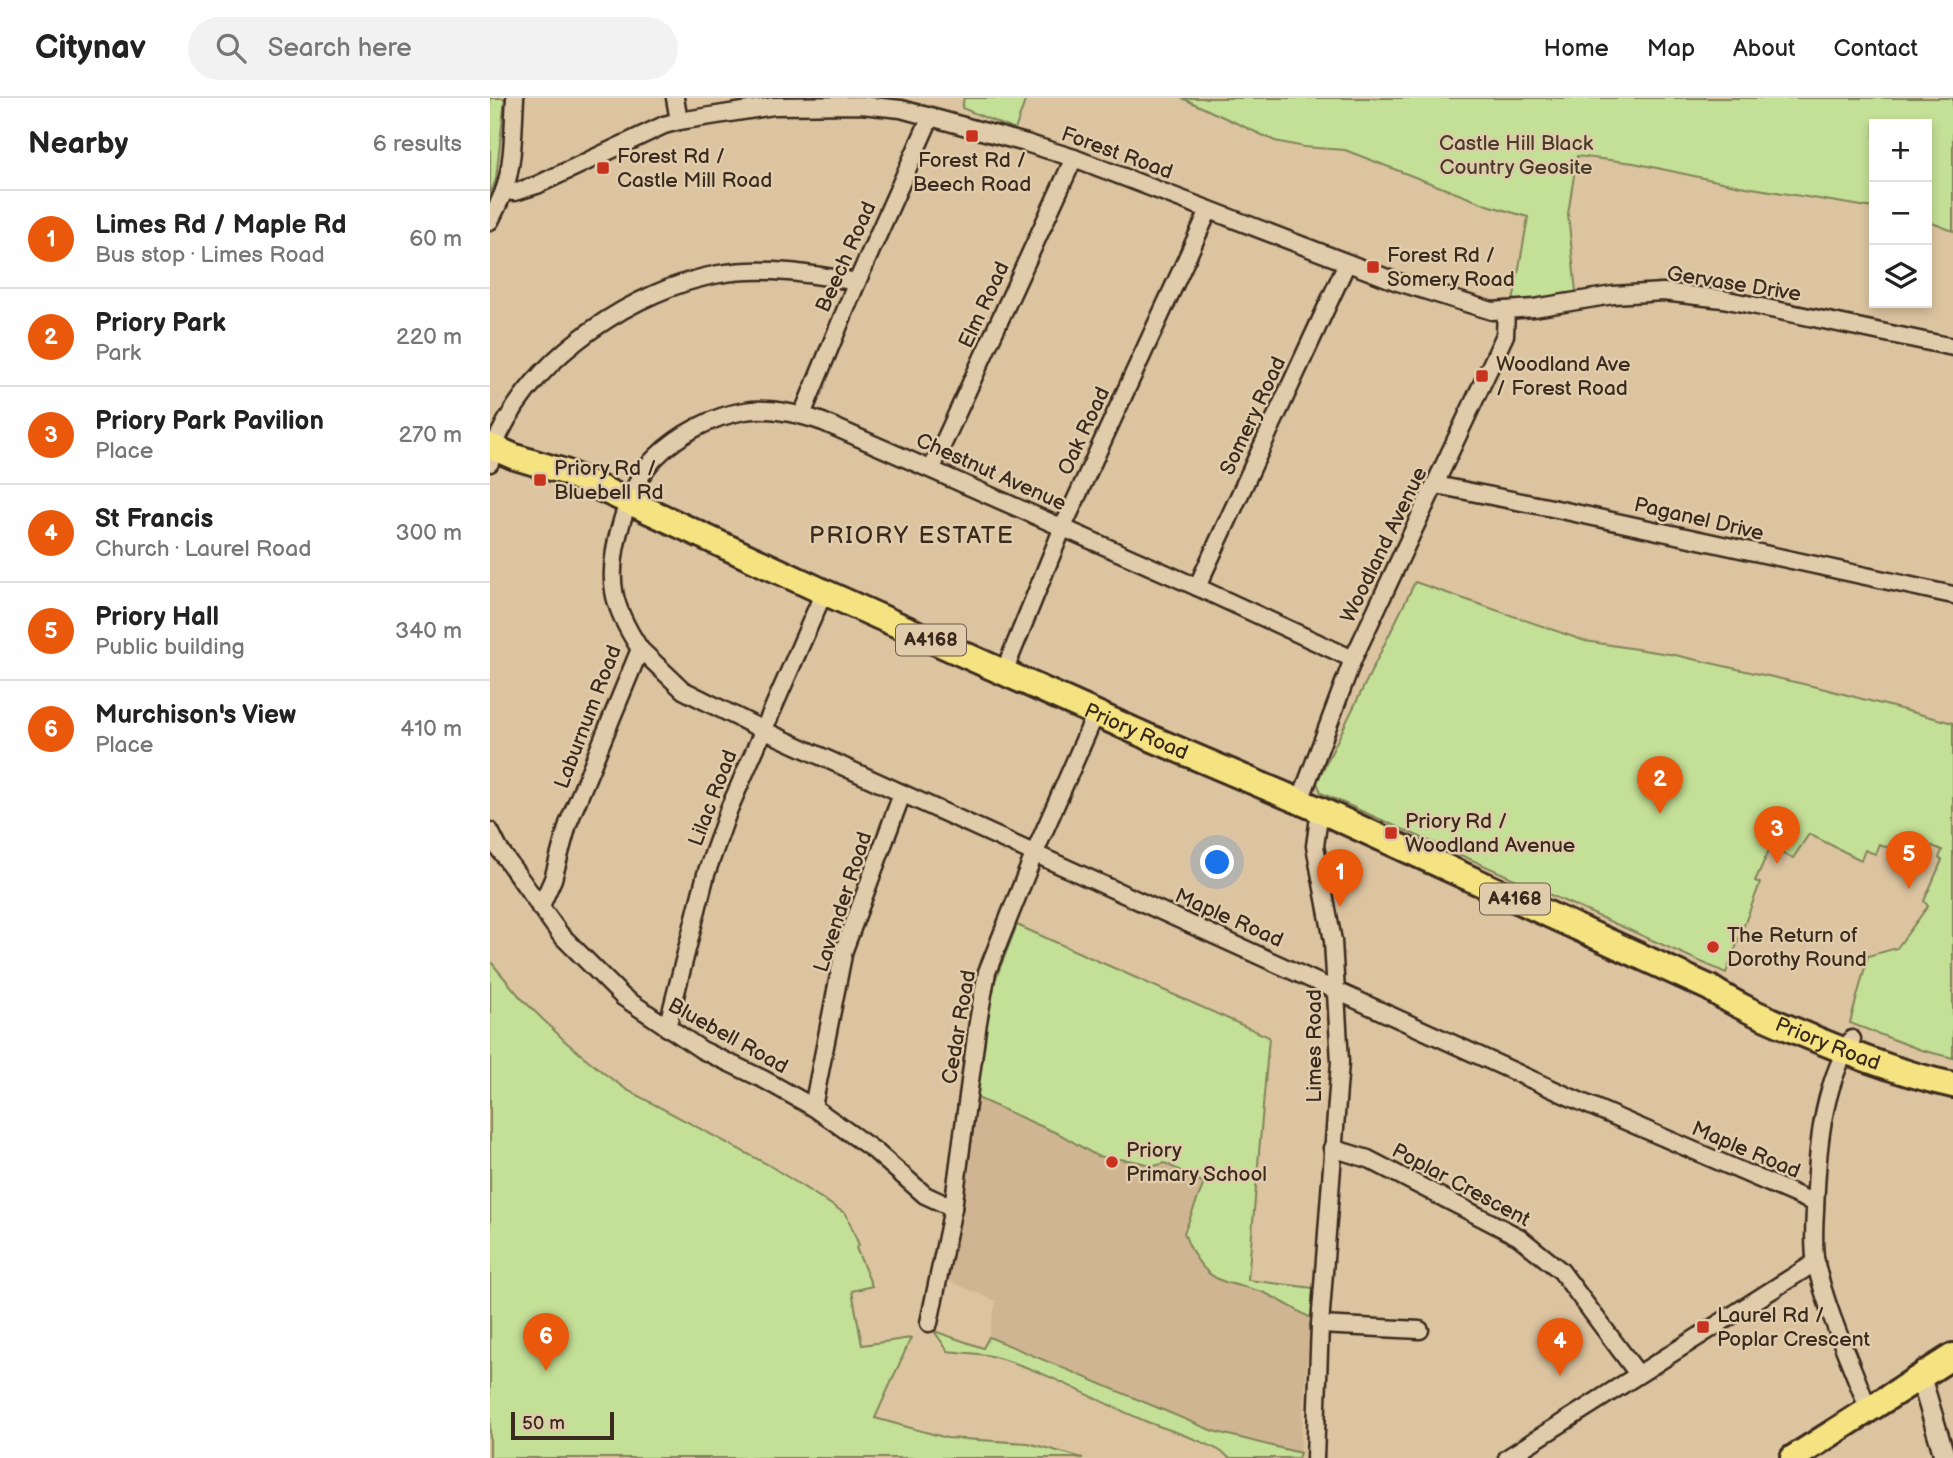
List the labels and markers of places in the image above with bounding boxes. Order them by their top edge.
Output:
marker: Forest Rd / Beech Road [964,128,980,144]
place label: Forest Rd / Castle Mill Road [617,144,772,193]
place label: Forest Rd / Beech Road [913,148,1031,197]
marker: Forest Rd / Castle Mill Road [595,160,611,176]
place label: Forest Rd / Somery Road [1387,243,1515,292]
marker: Forest Rd / Somery Road [1365,259,1381,275]
place label: Woodland Ave / Forest Road [1496,352,1630,401]
marker: Woodland Ave / Forest Road [1474,368,1490,384]
place label: Priory Rd / Bluebell Rd [554,456,664,505]
marker: Priory Rd / Bluebell Rd [532,472,548,488]
pin: 2 [1637,756,1683,814]
pin: 3 [1754,806,1800,864]
place label: Priory Rd / Woodland Avenue [1405,809,1575,858]
marker: Priory Rd / Woodland Avenue [1383,825,1399,841]
pin: 5 [1886,831,1932,889]
pin: 1 [1317,849,1363,907]
place label: The Return of Dorothy Round [1727,923,1867,972]
marker: The Return of Dorothy Round [1705,939,1721,955]
place label: Priory Primary School [1126,1138,1267,1187]
marker: Priory Primary School [1104,1154,1120,1170]
place label: Laurel Rd / Poplar Crescent [1717,1303,1871,1352]
pin: 6 [523,1313,569,1371]
pin: 4 [1537,1318,1583,1376]
marker: Laurel Rd / Poplar Crescent [1695,1319,1711,1335]

